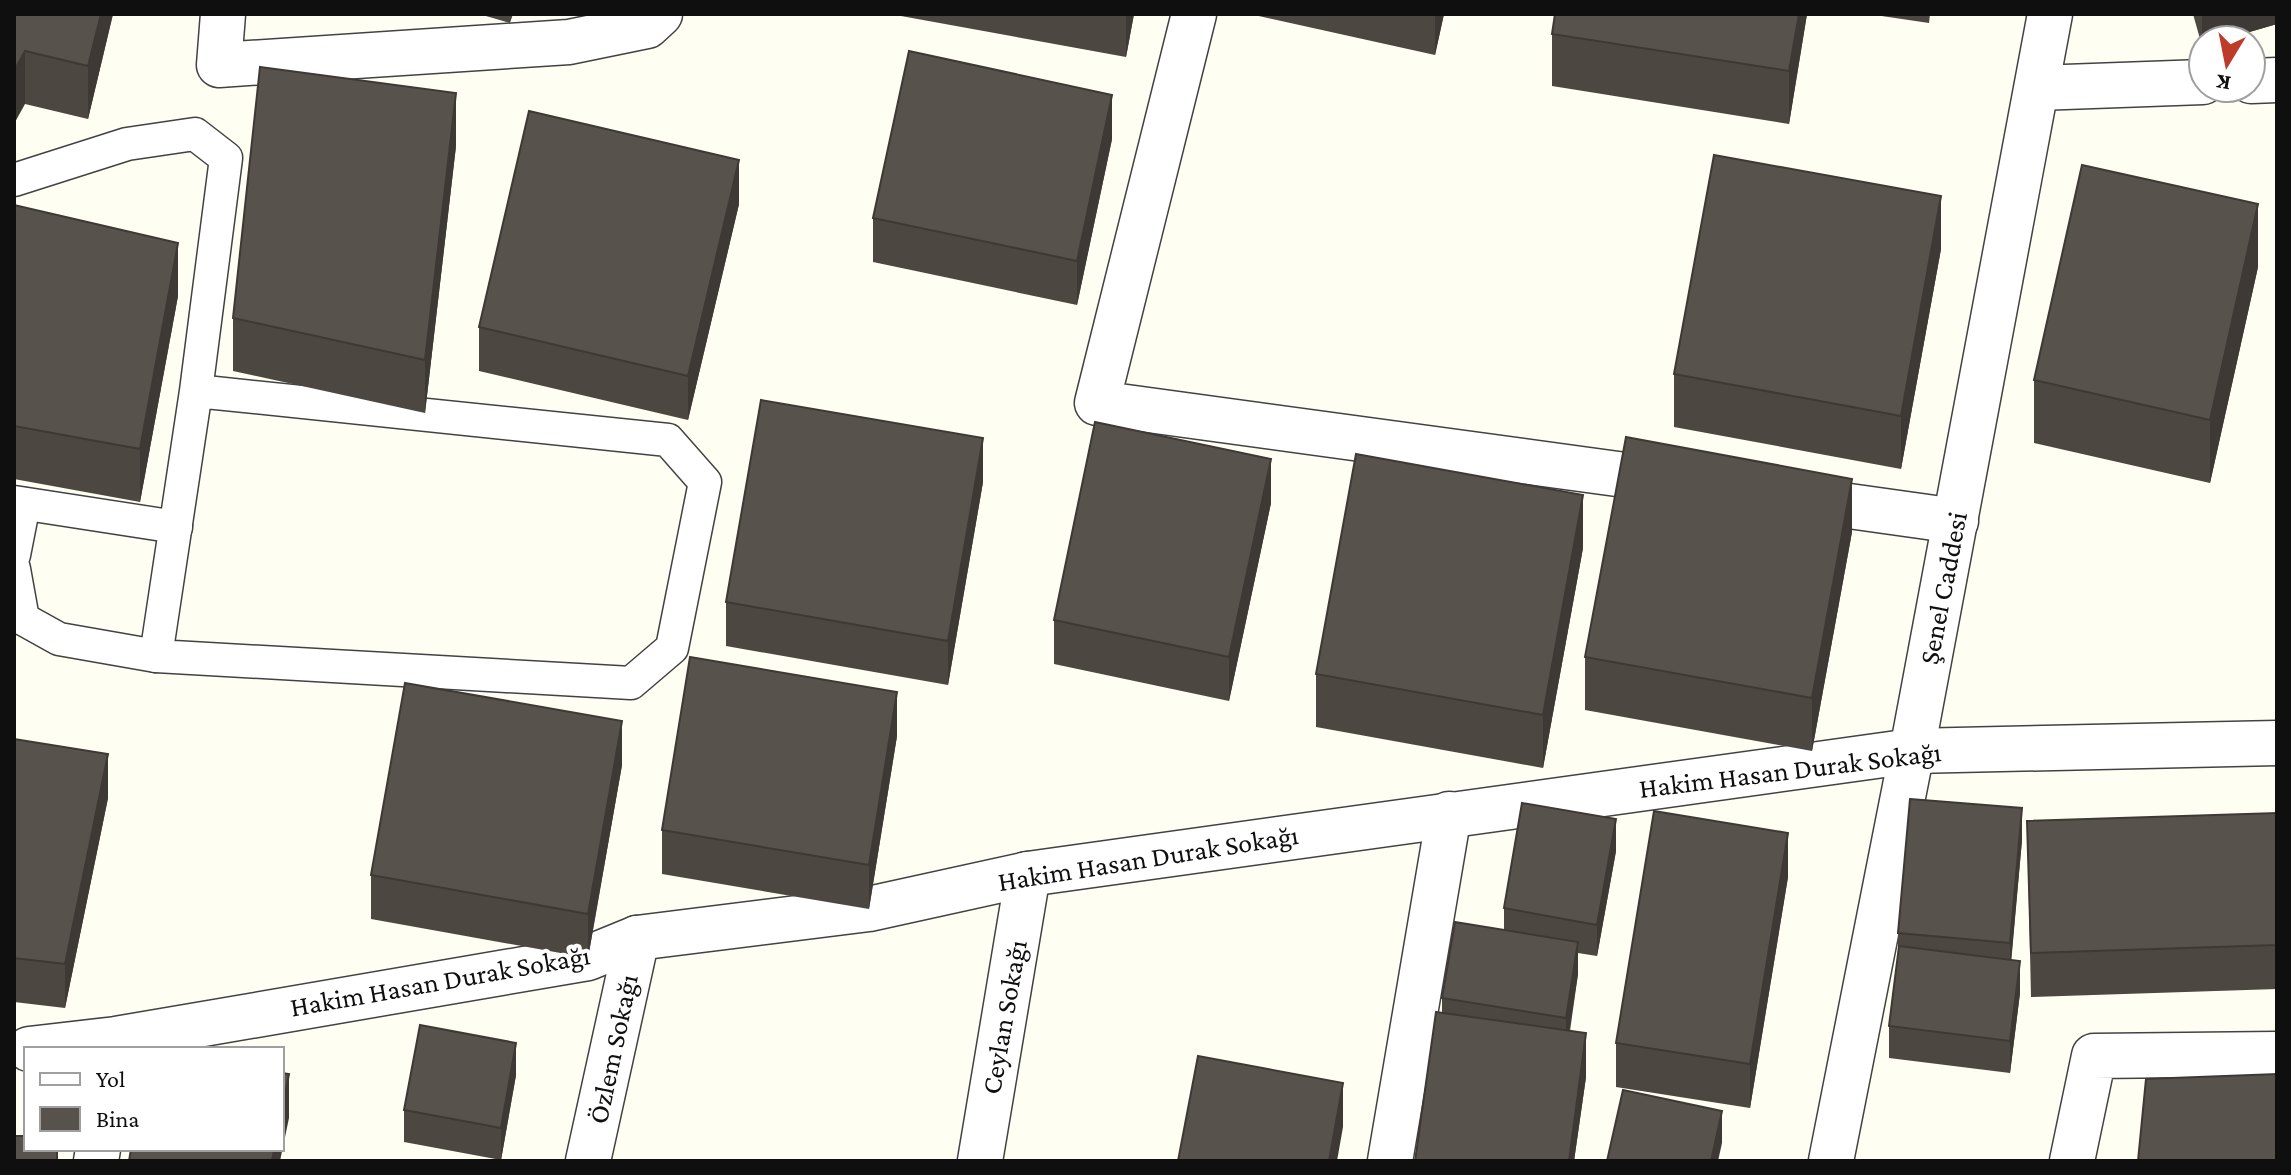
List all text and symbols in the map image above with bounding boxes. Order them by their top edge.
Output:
north arrow [2187,24,2267,104]
text: K [2214,70,2233,97]
street label: Şenel Caddesi [1913,509,1973,667]
street label: Hakim Hasan Durak Sokağı [1637,736,1943,804]
street label: Hakim Hasan Durak Sokağı [995,819,1301,897]
street label: Ceylan Sokağı [975,937,1033,1097]
street label: Hakim Hasan Durak Sokağı [288,939,592,1023]
street label: Özlem Sokağı [582,971,644,1127]
legend [24,1047,284,1151]
text: Yol [96,1065,125,1092]
text: Bina [96,1105,139,1132]

